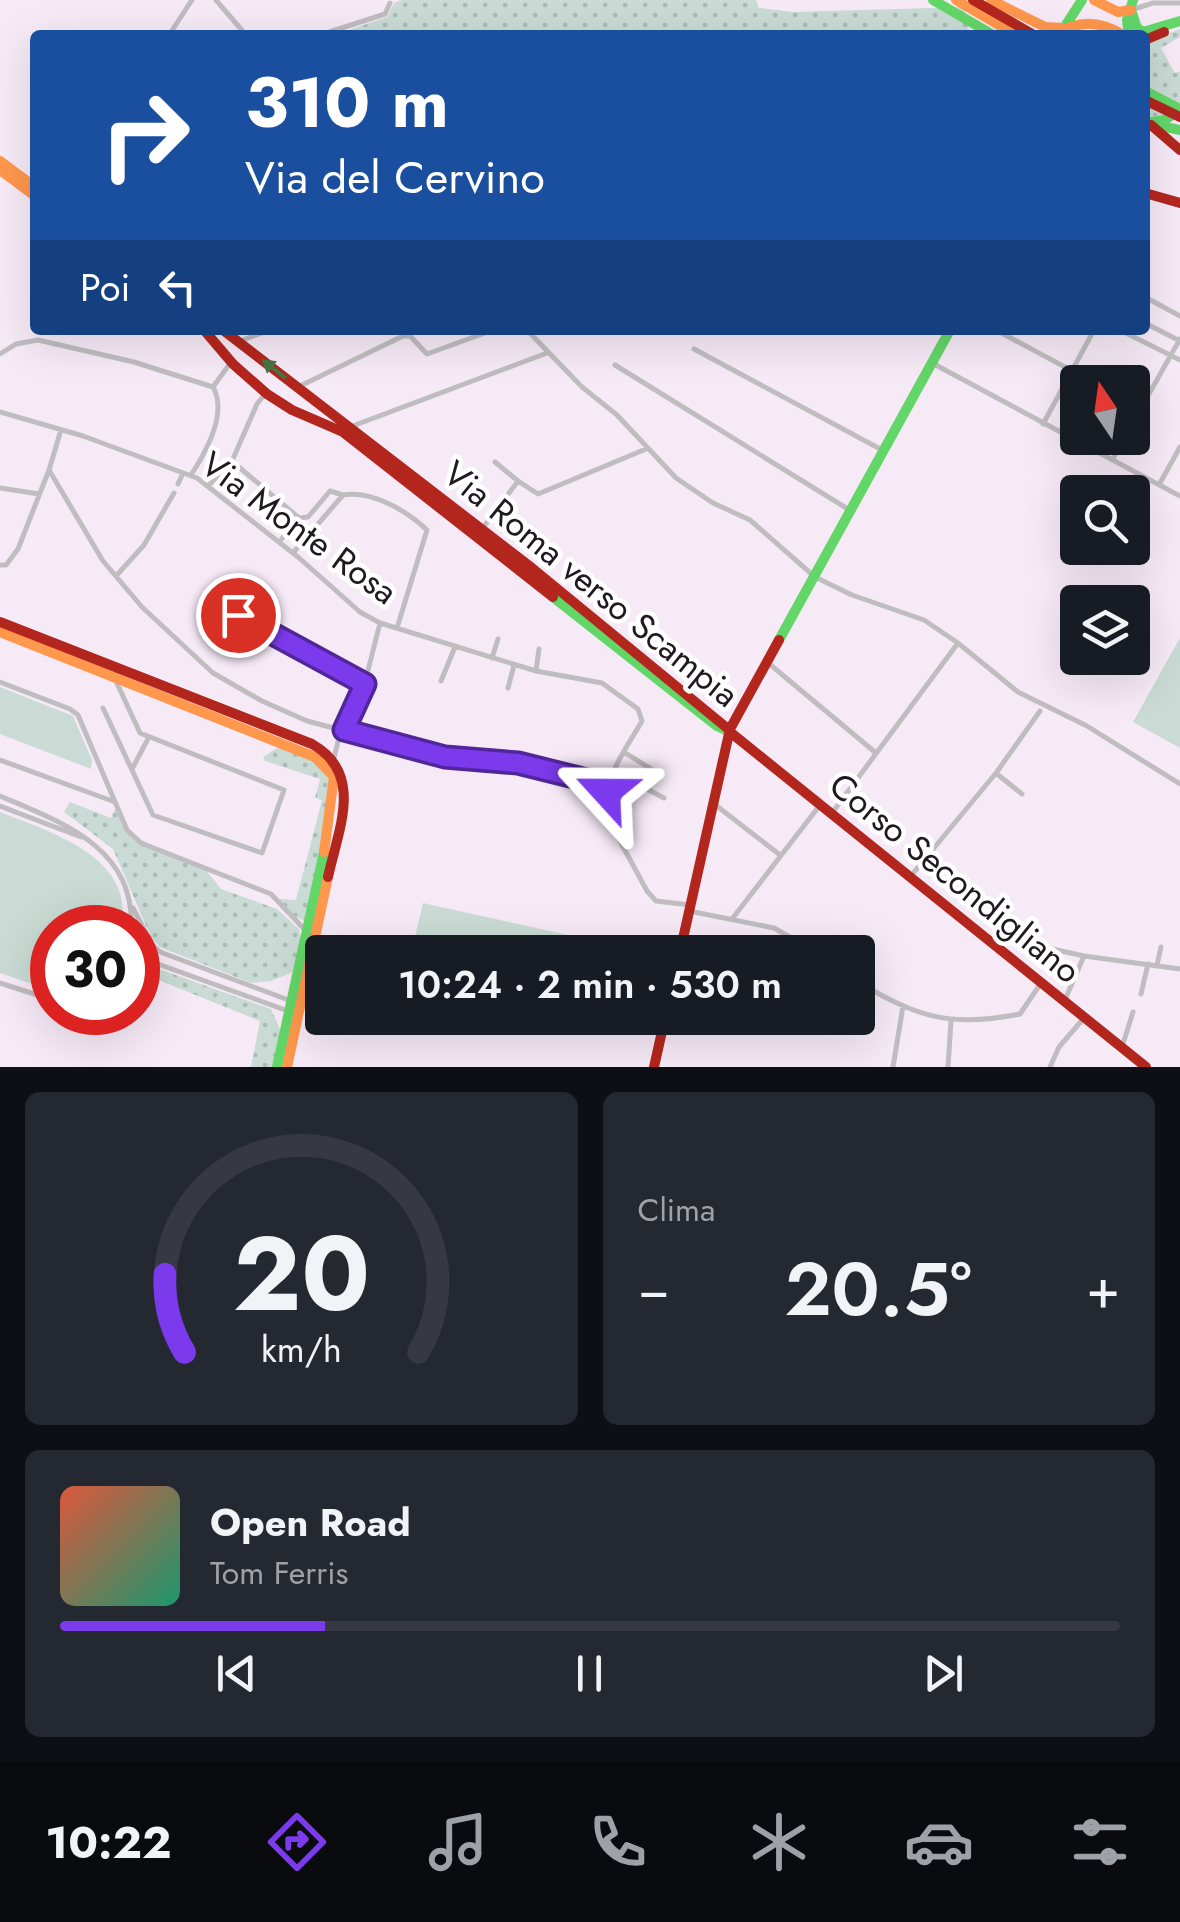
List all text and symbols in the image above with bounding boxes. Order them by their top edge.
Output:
text: 310 m [245,52,449,153]
icon: right [80,70,210,200]
text: Via del Cervino [245,145,545,210]
text: Poi [80,260,130,315]
icon: left [150,260,205,315]
one-way arrow [261,359,287,379]
north arrow [1060,365,1150,455]
map controls [1060,365,1150,675]
street label: Via Monte Rosa [190,440,408,616]
street label: Via Roma verso Scampia [432,449,750,719]
button: search [1060,475,1150,565]
pin [196,573,281,658]
button: layers [1060,585,1150,675]
icon: arrive [211,588,266,643]
position arrow [554,740,658,844]
street label: Corso Secondigliano [819,761,1091,995]
speed limit sign: 30 [30,905,160,1035]
text: 10:24 · 2 min · 530 m [398,957,782,1012]
text: Clima [638,1187,715,1233]
text: 20 [233,1199,370,1349]
text: 20.5° [784,1235,972,1343]
text: − [638,1249,670,1329]
text: + [1086,1249,1120,1329]
text: km/h [261,1324,342,1375]
text: Open Road [210,1495,411,1550]
text: Tom Ferris [210,1550,348,1596]
icon: previous [209,1646,264,1701]
icon: pause [562,1646,617,1701]
icon: next [916,1646,971,1701]
icon: directions [262,1807,332,1877]
icon: music [423,1807,493,1877]
icon: phone [583,1807,653,1877]
icon: climate [744,1807,814,1877]
icon: car [904,1807,974,1877]
icon: filters [1065,1807,1135,1877]
text: 10:22 [45,1810,172,1875]

